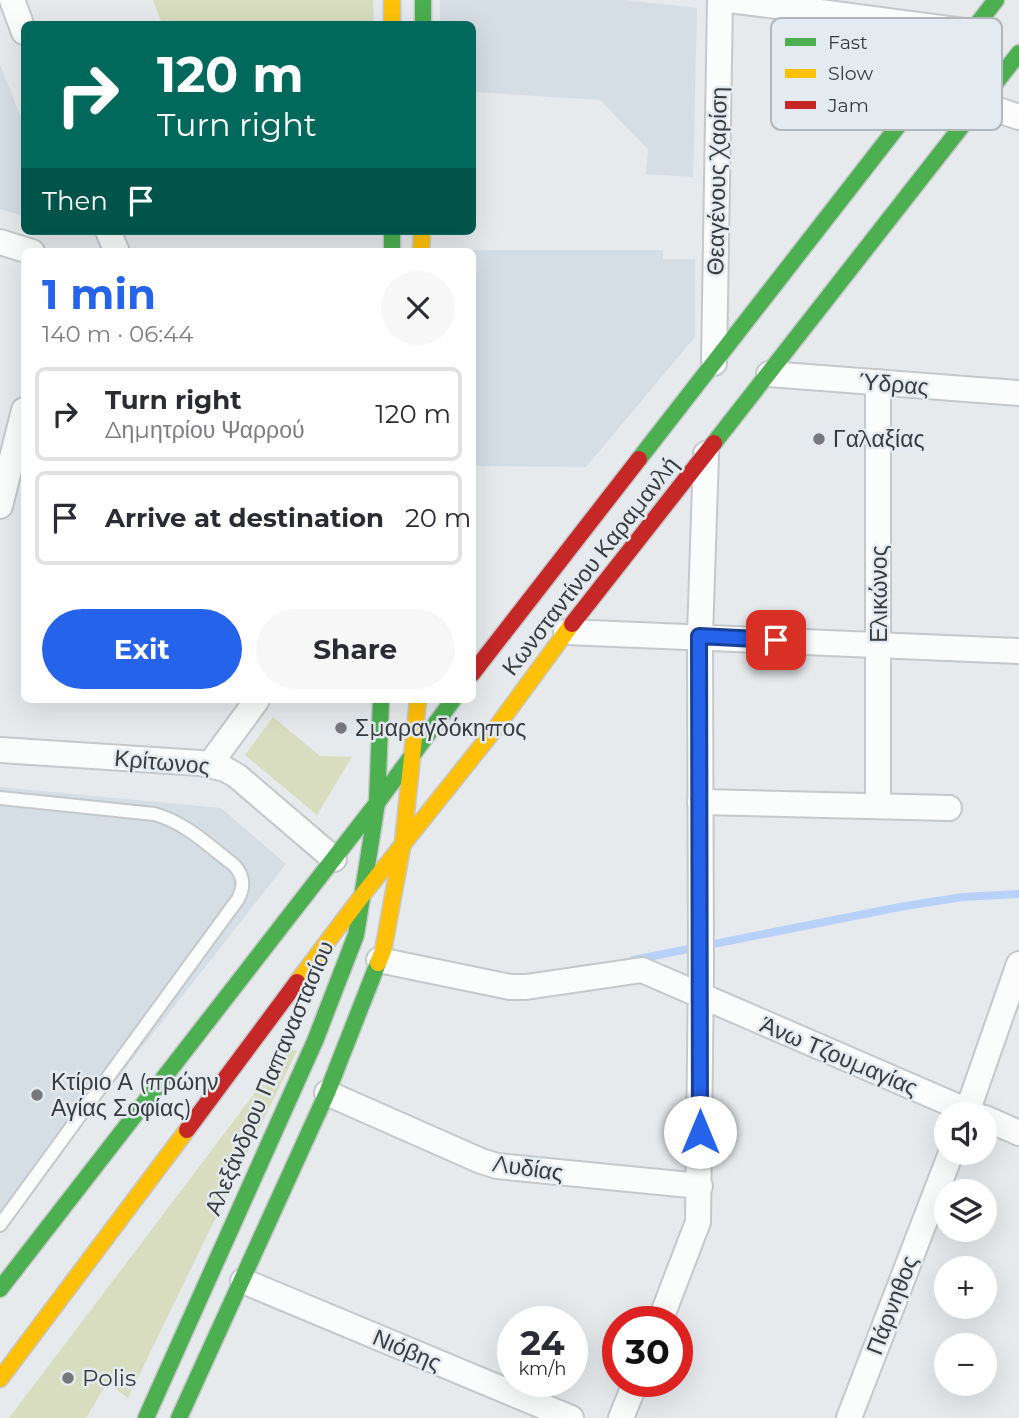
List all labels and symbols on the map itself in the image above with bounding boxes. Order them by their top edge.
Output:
legend [771,18,1002,130]
text: Fast [828,31,868,54]
text: Slow [828,62,873,85]
street label: Θεαγένους Χαρίση [701,86,733,276]
text: Jam [827,94,869,117]
street label: Ύδρας [858,367,930,401]
place label: Γαλαξίας [833,425,925,453]
marker: Γαλαξίας [811,431,827,447]
street label: Κωνσταντίνου Καραμανλή [496,451,684,681]
street label: Ελικώνος [865,545,893,643]
pin [746,610,806,670]
place label: Σμαραγδόκηπος [355,714,526,742]
marker: Σμαραγδόκηπος [333,720,349,736]
street label: Κρίτωνος [113,744,211,780]
street label: Αλεξάνδρου Παπαναστασίου [198,937,340,1219]
street label: Άνω Τζουμαγίας [756,1010,922,1102]
place label: Κτίριο Α (πρώην Αγίας Σοφίας) [51,1068,218,1122]
marker: Κτίριο Α (πρώην Αγίας Σοφίας) [29,1087,45,1103]
position arrow [663,1095,737,1169]
street label: Λυδίας [491,1149,565,1187]
street label: Πάρνηθος [860,1251,924,1359]
speed limit sign: 30 [602,1306,693,1397]
street label: Νιόβης [369,1323,445,1377]
place label: Polis [82,1364,136,1392]
marker: Polis [60,1370,76,1386]

